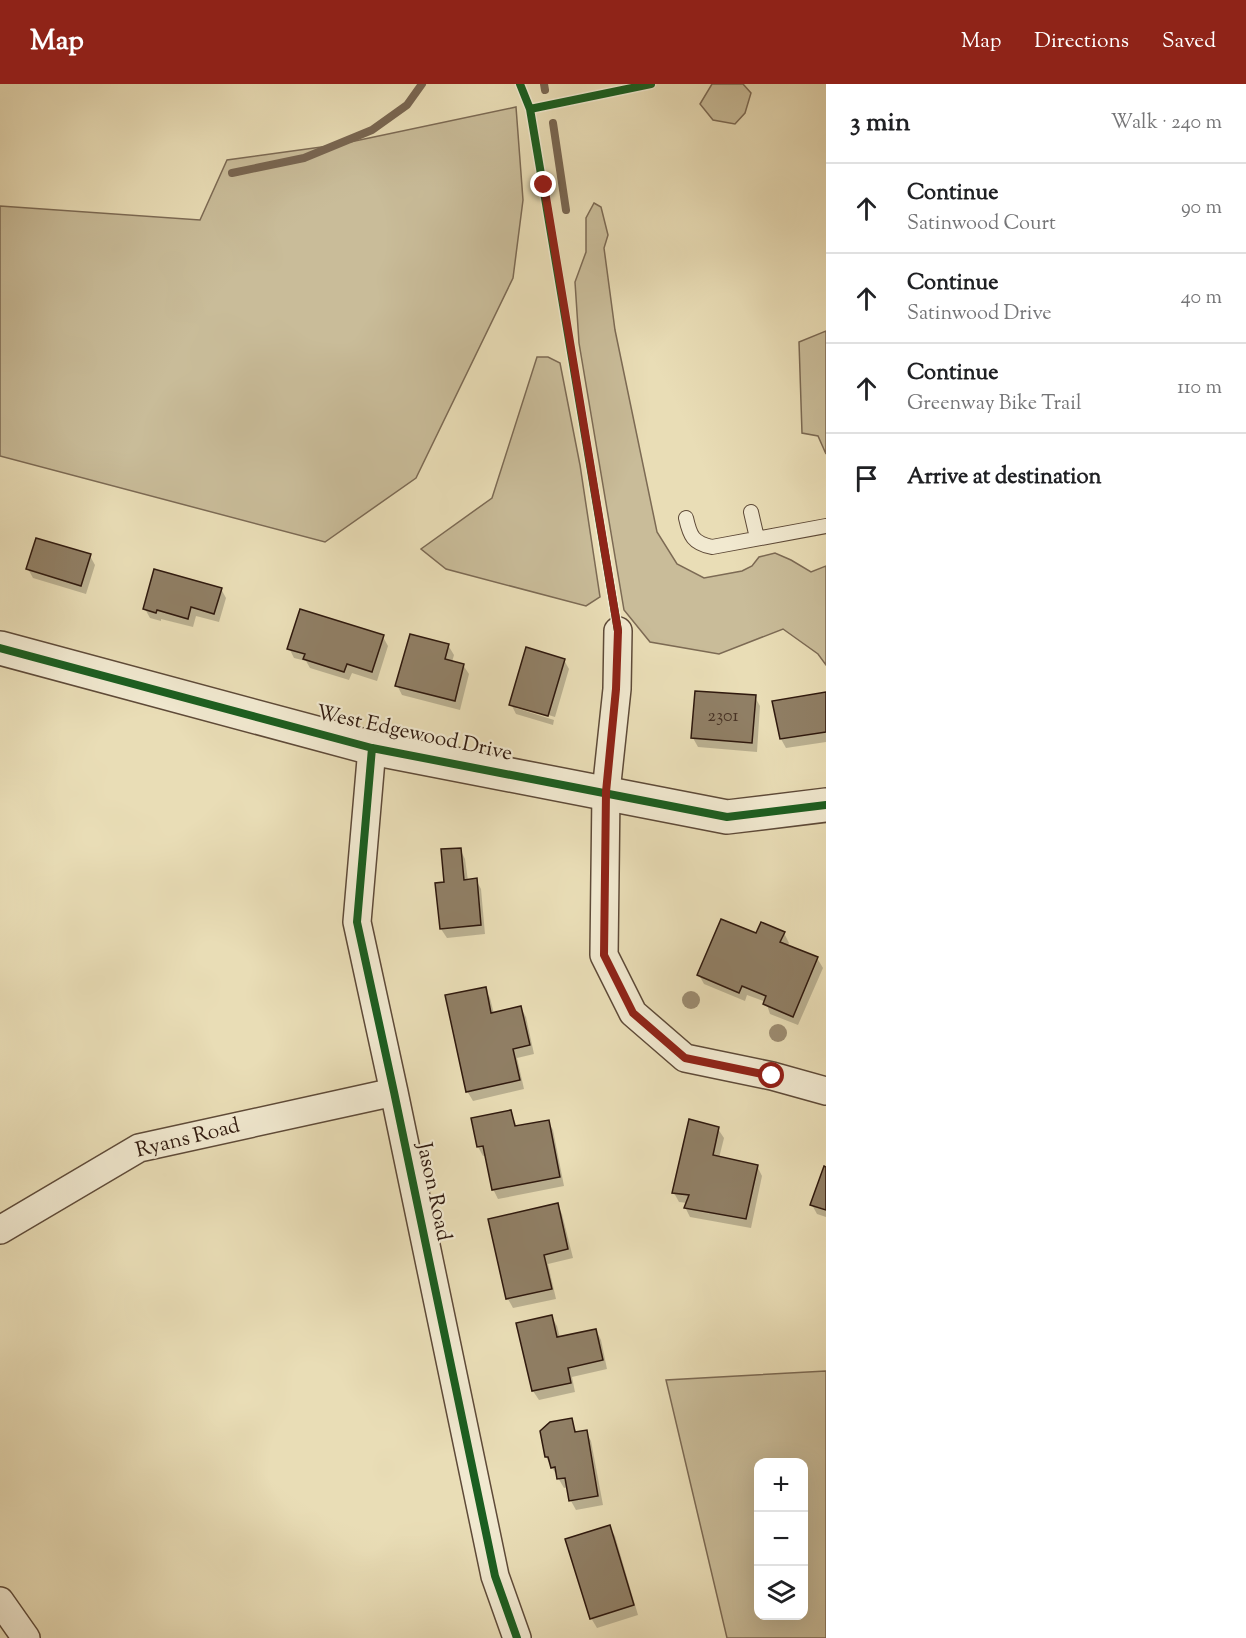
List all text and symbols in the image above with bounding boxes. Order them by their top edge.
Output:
text: Map [30,22,84,62]
text: Map [961,27,1001,57]
text: Directions [1034,27,1129,57]
text: Saved [1162,27,1216,57]
text: 3 min [850,105,910,142]
text: Walk · 240 m [1111,109,1222,138]
route end [530,171,556,197]
text: Continue [907,178,998,210]
icon: ahead [850,192,883,225]
text: 90 m [1181,194,1222,223]
text: Satinwood Court [907,210,1056,239]
text: Continue [907,268,998,300]
icon: ahead [850,282,883,315]
text: 40 m [1181,284,1222,313]
text: Satinwood Drive [907,300,1052,329]
text: Continue [907,358,998,390]
icon: ahead [850,372,883,405]
text: 110 m [1177,374,1222,403]
text: Greenway Bike Trail [907,390,1082,419]
icon: arrive [850,462,883,495]
text: Arrive at destination [907,462,1102,494]
street label: West Edgewood Drive [313,699,515,769]
house number: 2301 [708,704,739,730]
route start [758,1062,784,1088]
street label: Ryans Road [133,1112,243,1166]
street label: Jason Road [408,1139,458,1244]
map controls [754,1458,808,1620]
button: + [754,1458,808,1512]
button: − [754,1512,808,1566]
button: layers [754,1566,808,1620]

